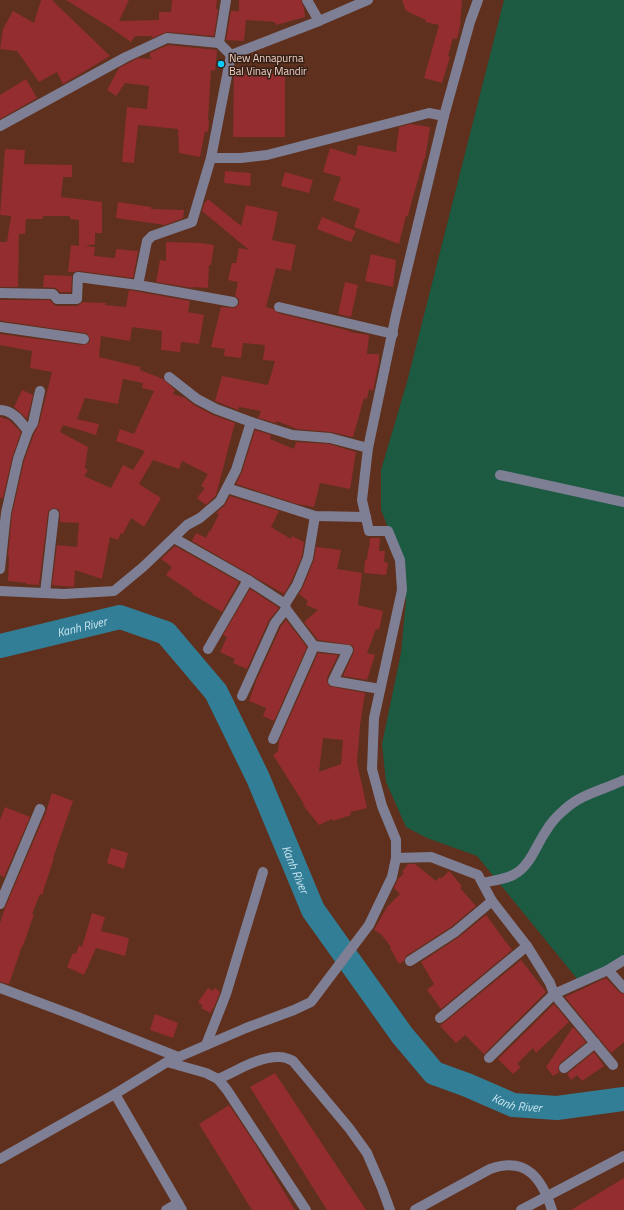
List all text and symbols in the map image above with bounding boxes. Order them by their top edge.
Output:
place label: New Annapurna Bal Vinay Mandir [229,50,307,79]
marker: New Annapurna Bal Vinay Mandir [216,59,226,69]
water label: Kanh River [55,611,111,641]
water label: Kanh River [278,842,315,898]
water label: Kanh River [489,1088,544,1117]

